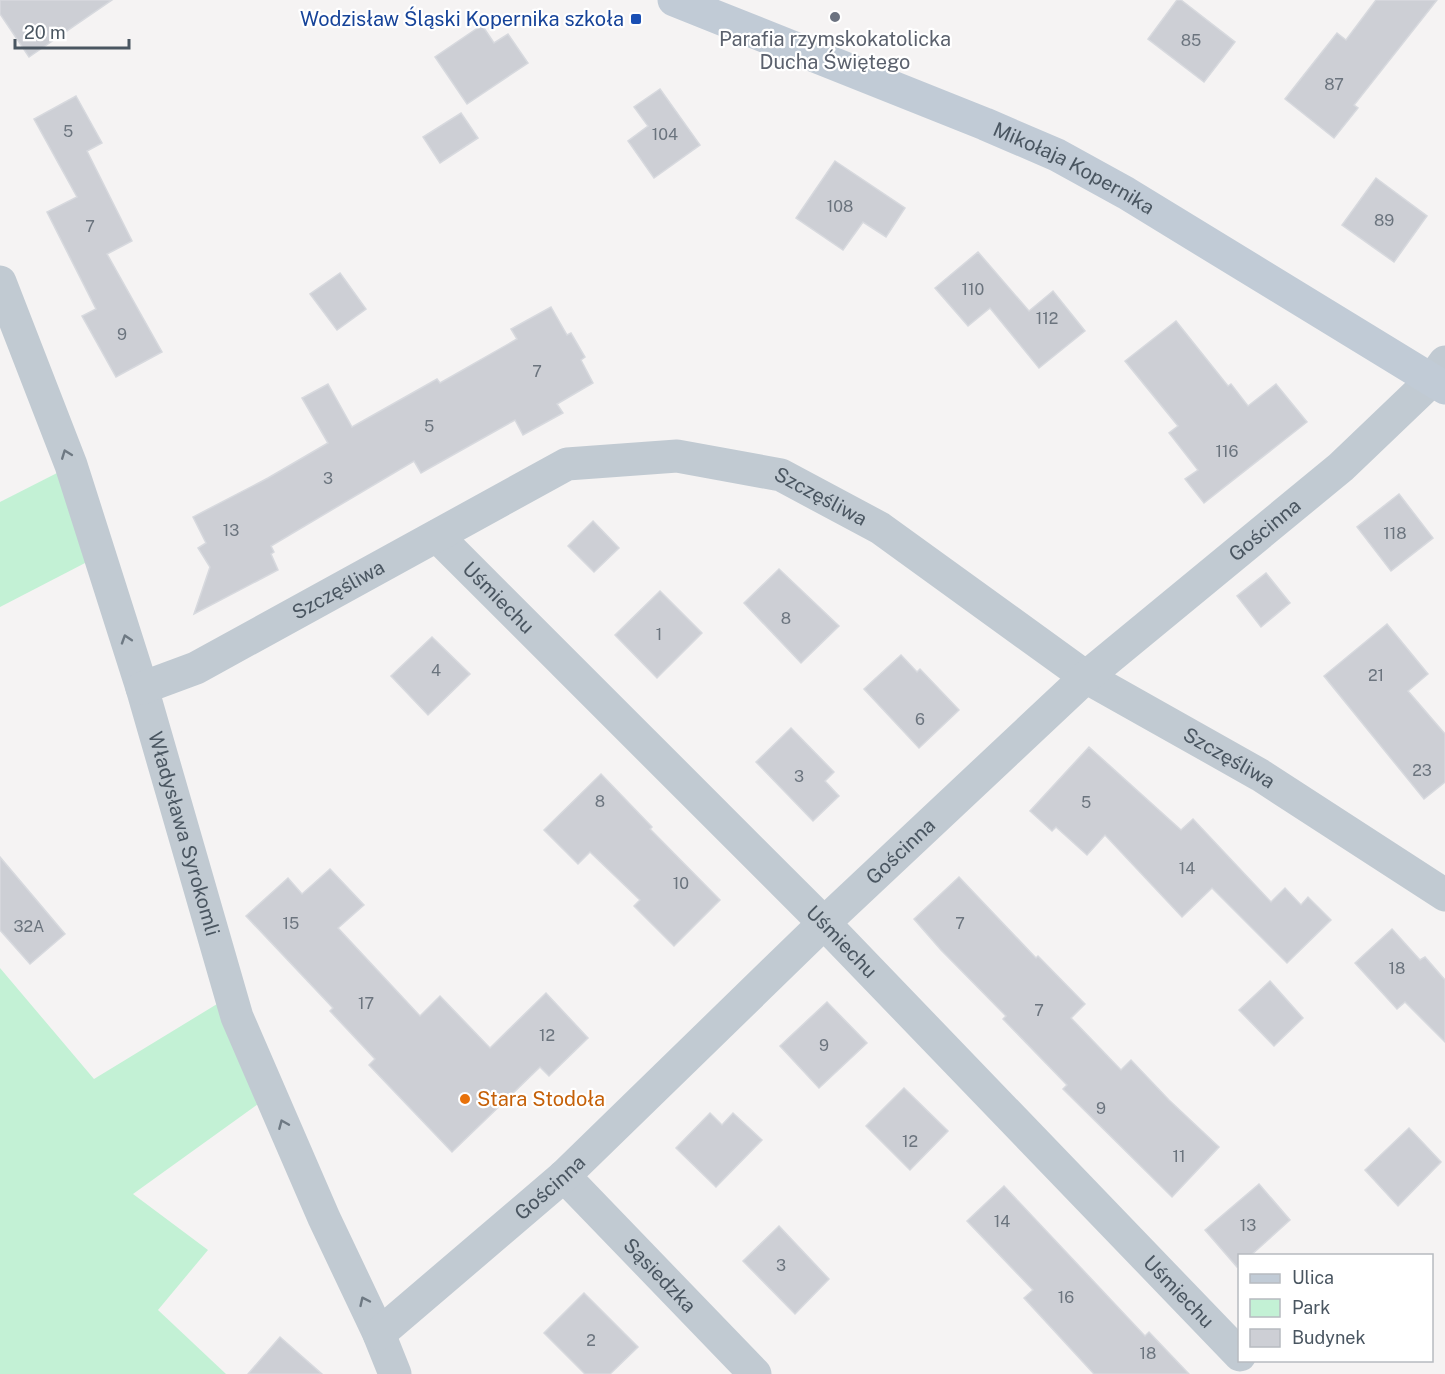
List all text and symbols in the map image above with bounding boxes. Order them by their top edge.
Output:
place label: Wodzisław Śląski Kopernika szkoła [300,6,624,31]
marker: Parafia rzymskokatolicka Ducha Świętego [828,10,842,24]
scale bar [15,12,129,50]
marker: Wodzisław Śląski Kopernika szkoła [629,12,643,26]
text: 20 m [24,22,66,43]
place label: Parafia rzymskokatolicka Ducha Świętego [719,27,951,74]
house number: 85 [1181,31,1201,50]
house number: 87 [1324,75,1344,94]
street label: Mikołaja Kopernika [990,117,1159,219]
house number: 5 [63,122,73,141]
house number: 104 [652,125,678,144]
house number: 108 [827,197,853,216]
house number: 89 [1374,211,1394,230]
house number: 7 [85,217,95,236]
house number: 110 [962,280,985,299]
house number: 112 [1036,309,1058,328]
house number: 9 [117,325,127,344]
house number: 7 [532,362,542,381]
house number: 5 [424,417,434,436]
house number: 116 [1216,442,1239,461]
one-way arrow [61,449,73,460]
street label: Szczęśliwa [770,462,871,531]
house number: 3 [323,469,333,488]
street label: Gościnna [1224,493,1306,566]
house number: 13 [223,521,239,540]
house number: 118 [1383,524,1407,543]
street label: Szczęśliwa [288,555,389,625]
street label: Uśmiechu [458,557,539,638]
house number: 8 [781,609,791,628]
house number: 1 [656,625,662,644]
one-way arrow [121,634,134,645]
house number: 4 [431,661,441,680]
house number: 21 [1368,666,1384,685]
house number: 6 [915,710,925,729]
street label: Szczęśliwa [1179,722,1280,794]
street label: Władysława Syrokomli [143,729,225,939]
house number: 23 [1412,761,1432,780]
house number: 3 [794,767,804,786]
house number: 8 [595,792,605,811]
house number: 5 [1081,793,1091,812]
street label: Gościnna [861,813,940,889]
house number: 14 [1179,859,1195,878]
house number: 10 [673,874,689,893]
street label: Uśmiechu [801,900,882,983]
house number: 15 [283,914,299,933]
house number: 7 [955,914,965,933]
house number: 32A [14,917,44,936]
house number: 18 [1389,959,1405,978]
house number: 17 [358,994,374,1013]
house number: 7 [1034,1001,1044,1020]
house number: 12 [539,1026,555,1045]
house number: 9 [819,1036,829,1055]
place label: Stara Stodoła [477,1087,605,1111]
marker: Stara Stodoła [458,1092,472,1106]
house number: 9 [1096,1099,1106,1118]
one-way arrow [278,1119,290,1130]
house number: 12 [902,1132,918,1151]
house number: 11 [1172,1147,1186,1166]
street label: Gościnna [510,1150,590,1225]
house number: 14 [994,1212,1010,1231]
house number: 13 [1240,1216,1256,1235]
street label: Sąsiedzka [618,1233,701,1318]
street label: Uśmiechu [1139,1250,1219,1333]
legend [1238,1254,1433,1362]
house number: 3 [776,1256,786,1275]
text: Ulica [1292,1267,1334,1288]
house number: 16 [1058,1288,1074,1307]
one-way arrow [359,1297,371,1308]
text: Park [1292,1297,1330,1318]
text: Budynek [1292,1327,1366,1348]
house number: 2 [586,1331,596,1350]
house number: 18 [1140,1344,1156,1363]

